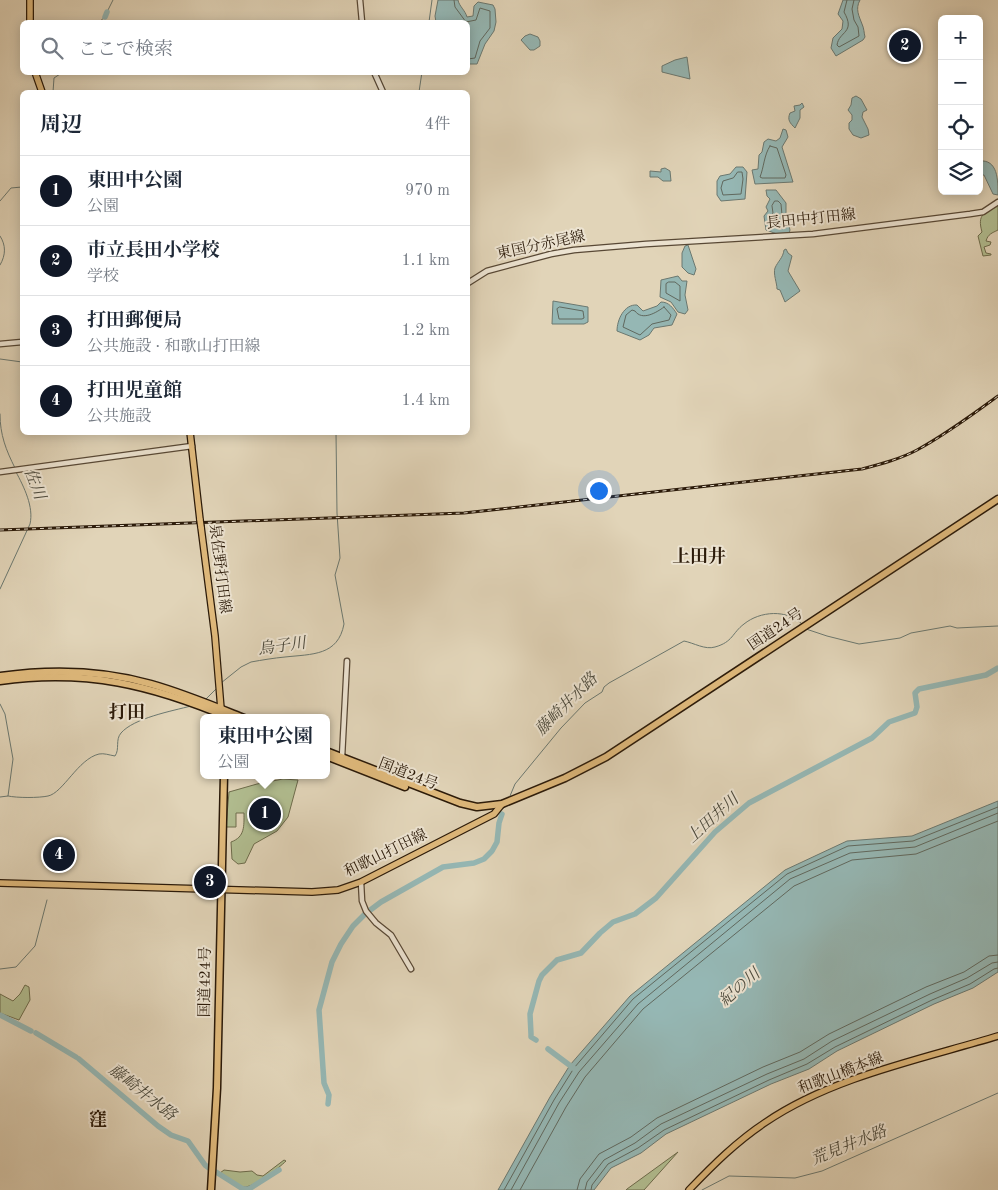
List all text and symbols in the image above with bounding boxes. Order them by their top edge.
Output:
map controls [938,15,983,195]
button: + [938,15,983,60]
search box [20,20,470,75]
pin: 2 [889,27,921,65]
icon: search [38,34,66,62]
text: ここで検索 [78,41,173,60]
button: − [938,60,983,105]
button: locate [938,105,983,150]
text: 周辺 [40,115,82,136]
text: 4件 [425,117,450,133]
button: layers [938,150,983,195]
text: 東田中公園 [87,172,182,191]
text: 1 [51,183,61,199]
text: 970 m [405,183,450,199]
text: 公園 [87,199,119,215]
street label: 長田中打田線 [765,206,857,232]
street label: 東国分赤尾線 [495,227,587,263]
text: 市立長田小学校 [87,242,220,261]
text: 2 [51,253,61,269]
text: 1.1 km [401,253,450,269]
text: 学校 [87,269,119,285]
text: 打田郵便局 [87,312,182,331]
text: 3 [51,323,61,339]
text: 1.2 km [401,323,450,339]
text: 公共施設 · 和歌山打田線 [87,339,260,355]
text: 打田児童館 [87,382,182,401]
text: 4 [51,393,61,409]
text: 1.4 km [401,393,450,409]
text: 公共施設 [87,409,151,425]
water label: 佐川 [21,465,50,504]
your location [586,478,612,504]
street label: 泉佐野打田線 [206,523,234,615]
district label: 上田井 [672,546,726,566]
street label: 国道24号 [745,605,806,654]
water label: 烏子川 [257,633,309,658]
water label: 藤崎井水路 [532,669,602,739]
district label: 打田 [109,702,145,722]
popup [200,714,330,779]
text: 東田中公園 [217,728,313,747]
text: 公園 [217,755,250,771]
street label: 国道24号 [376,755,441,793]
water label: 上田井川 [683,789,744,846]
pin: 1 [249,795,281,833]
street label: 和歌山打田線 [341,826,430,880]
pin: 4 [43,836,75,874]
pin: 3 [194,863,226,901]
street label: 国道424号 [196,946,214,1018]
water label: 紀の川 [715,963,765,1010]
street label: 和歌山橋本線 [796,1049,886,1097]
water label: 藤崎井水路 [106,1060,180,1125]
district label: 窪 [89,1109,107,1129]
water label: 荒見井水路 [808,1121,890,1168]

